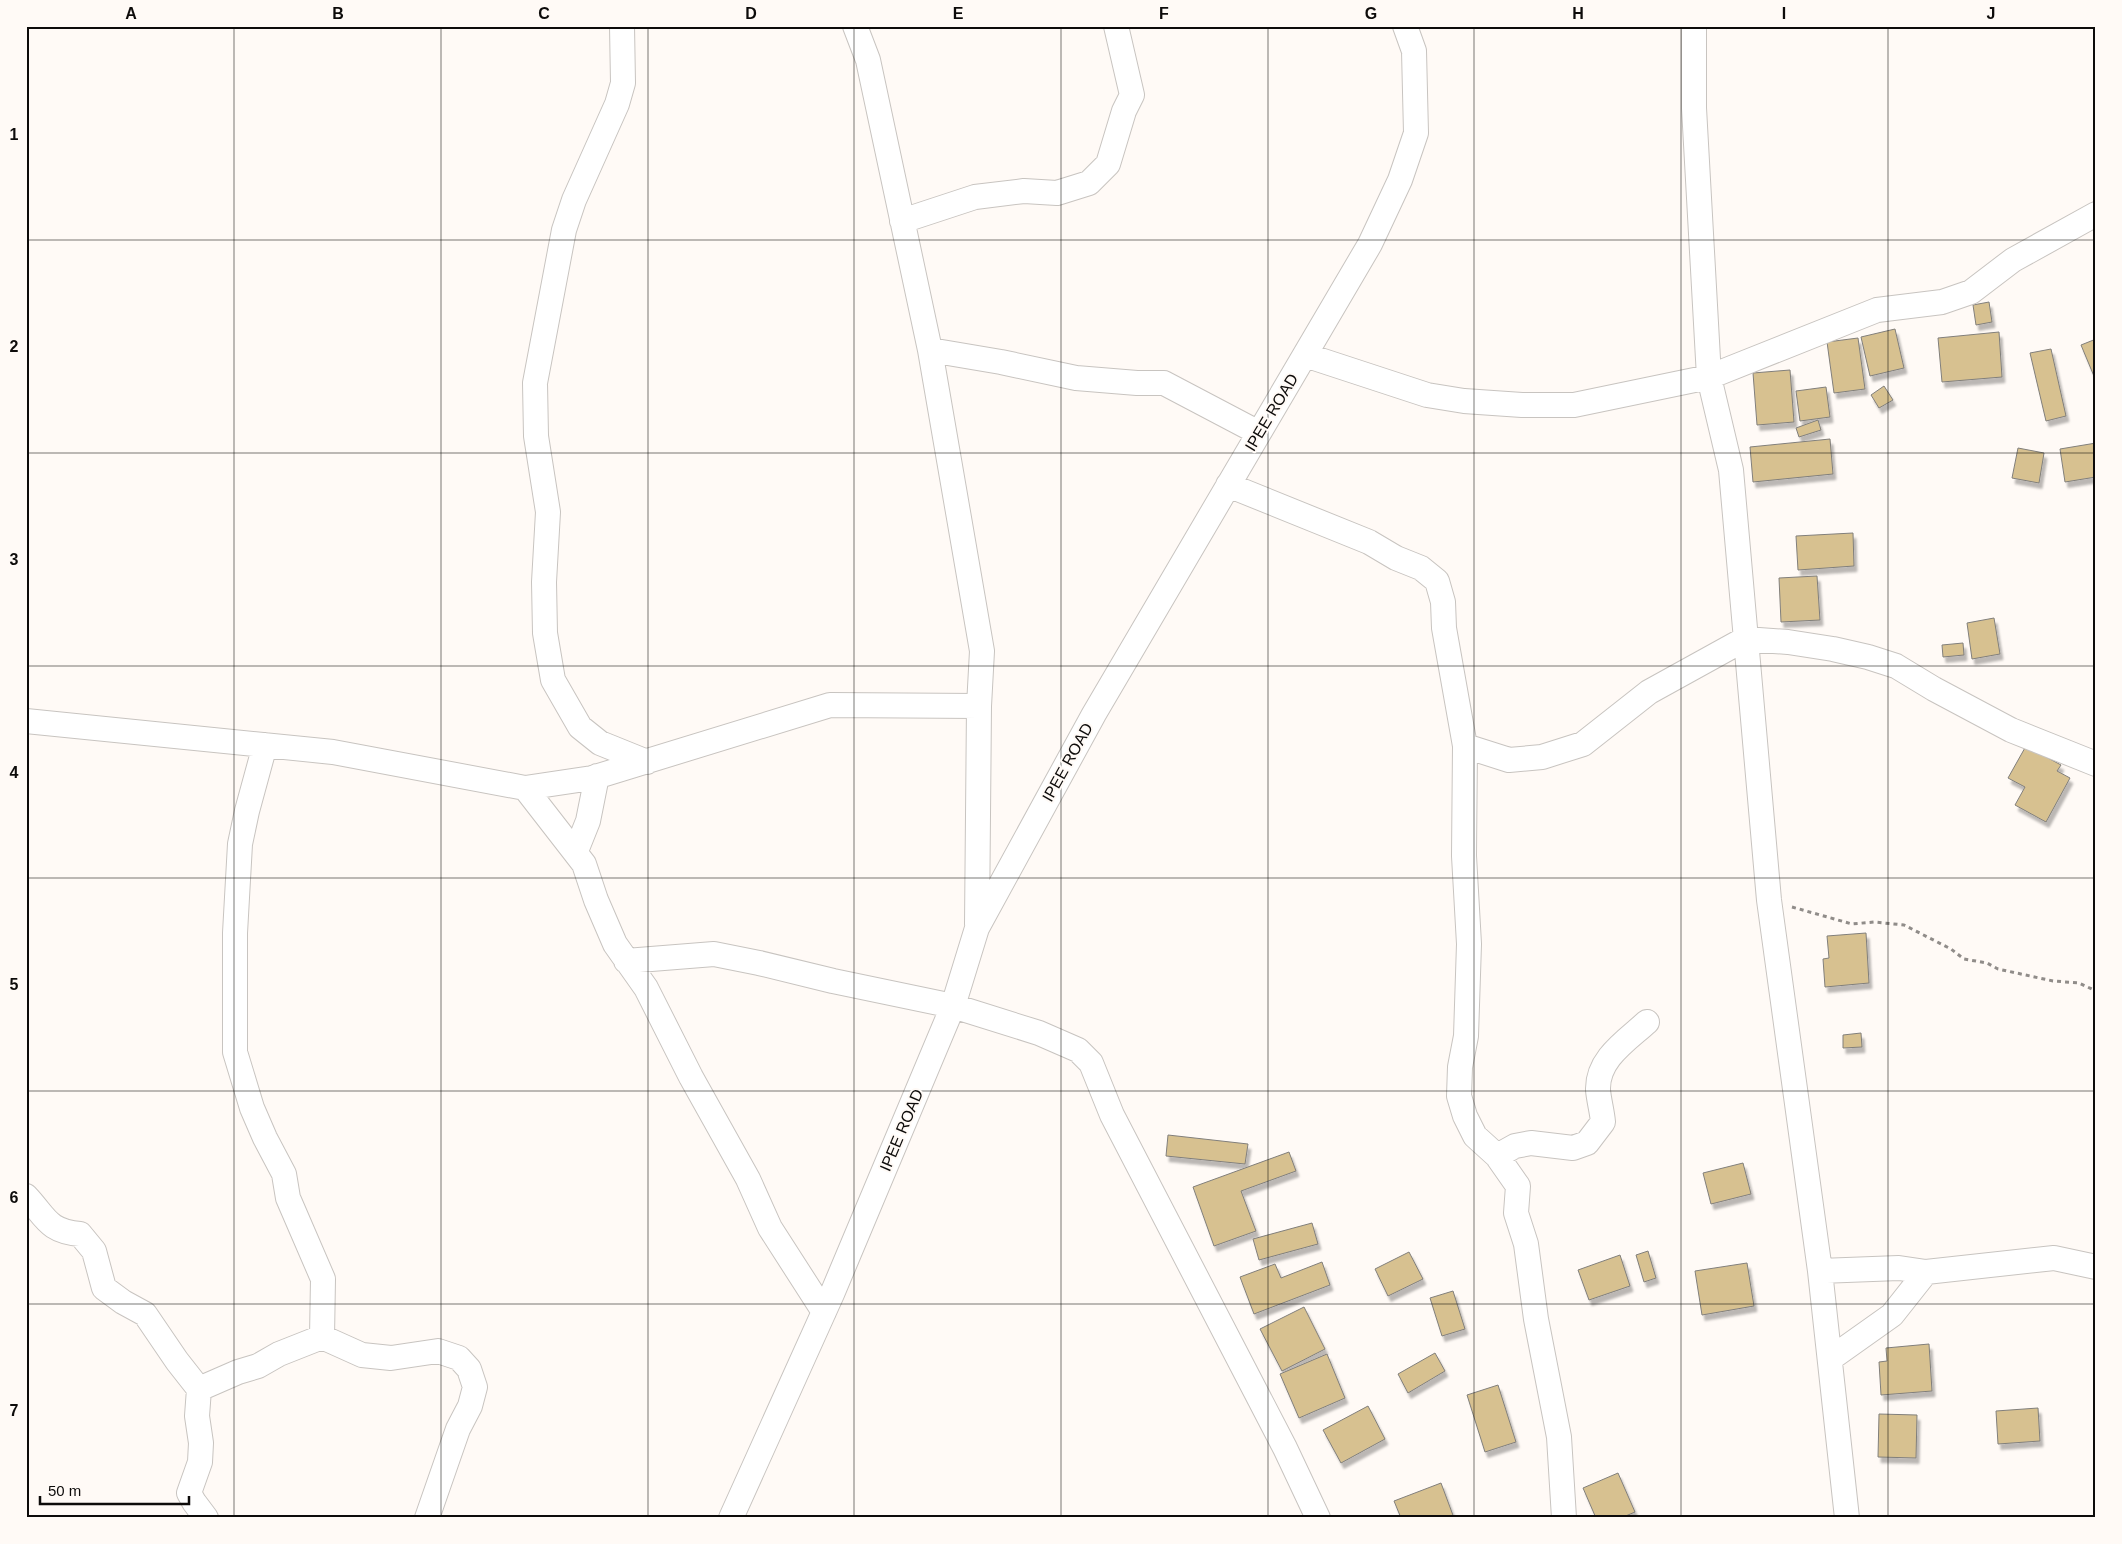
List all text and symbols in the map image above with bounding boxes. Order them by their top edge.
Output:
text: A [125,5,137,22]
text: B [332,5,344,22]
text: C [538,5,550,22]
text: D [745,5,757,22]
text: E [953,5,964,22]
text: F [1159,5,1169,22]
text: G [1365,5,1377,22]
text: H [1572,5,1584,22]
text: I [1782,5,1786,22]
text: J [1987,5,1995,22]
text: 1 [10,126,19,143]
text: 2 [10,338,19,355]
street label: IPEE ROAD [1242,371,1301,454]
text: 3 [10,551,19,568]
street label: IPEE ROAD [1039,720,1096,804]
text: 4 [10,764,19,781]
text: 5 [10,976,19,993]
street label: IPEE ROAD [877,1087,926,1174]
text: 6 [10,1189,19,1206]
text: 7 [10,1402,19,1419]
scale bar [40,1474,189,1506]
text: 50 m [48,1482,81,1499]

